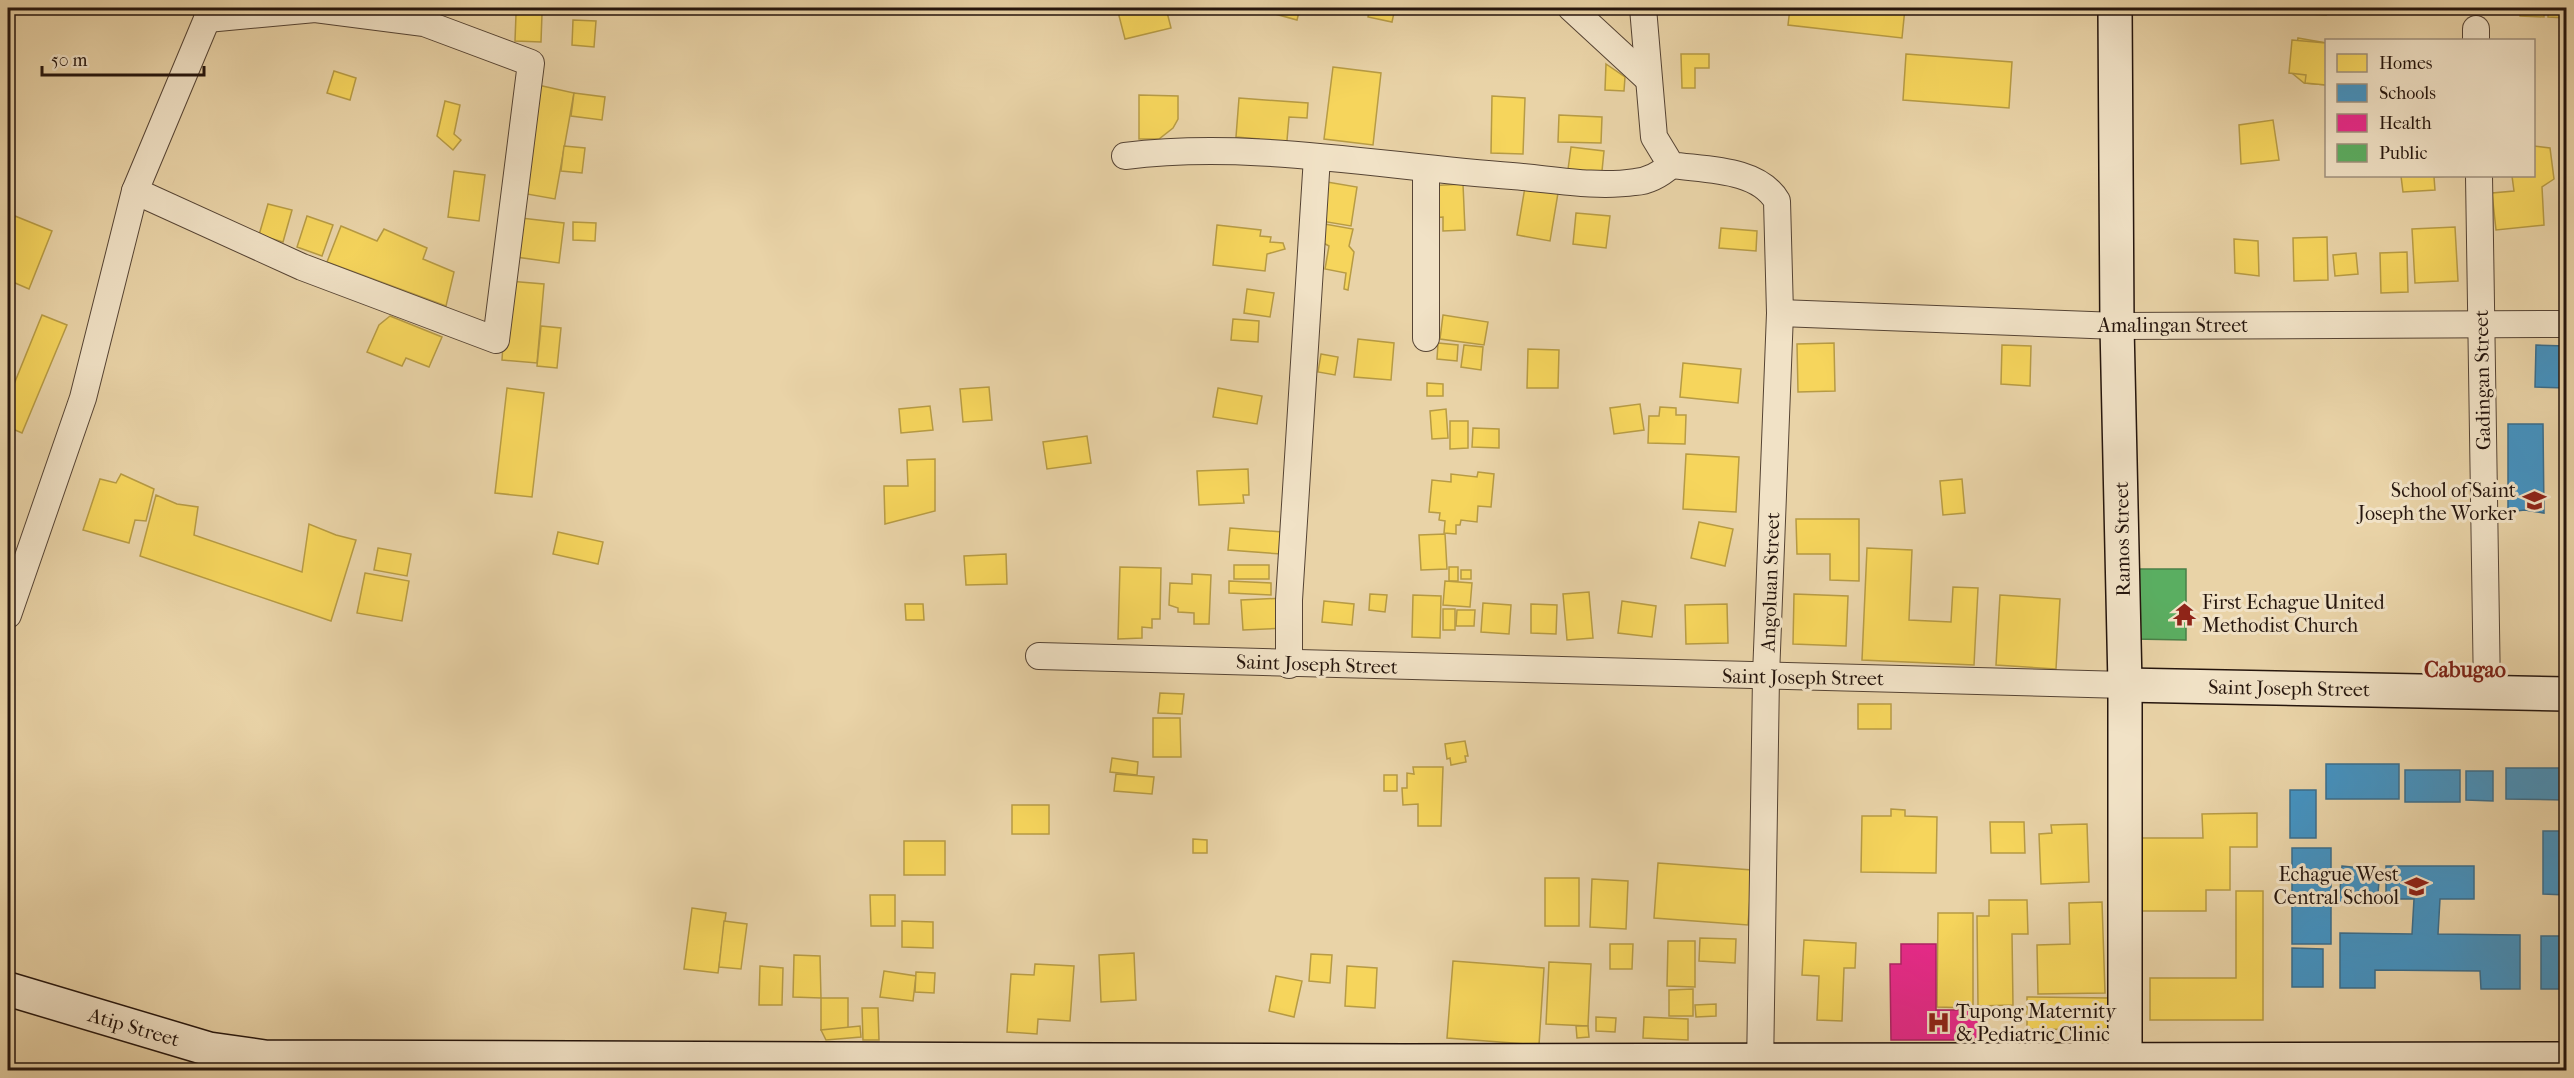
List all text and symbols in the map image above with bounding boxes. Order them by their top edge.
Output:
scale bar [42,39,204,77]
legend [2325,39,2535,177]
text: 50 m [51,50,88,71]
text: Homes [2379,53,2433,74]
text: Schools [2379,83,2436,104]
text: Health [2379,113,2432,134]
text: Public [2379,143,2427,164]
street label: Gadingan Street [2470,310,2495,450]
street label: Amalingan Street [2097,314,2248,337]
place label: School of Saint Joseph the Worker [2356,479,2516,525]
street label: Ramos Street [2110,481,2135,597]
school or university icon: School of Saint Joseph the Worker [2521,488,2547,514]
street label: Angoluan Street [1757,512,1784,653]
place label: First Echague United Methodist Church [2202,591,2386,637]
temple icon: First Echague United Methodist Church [2171,601,2197,627]
street label: Saint Joseph Street [1236,650,1398,679]
district label: Cabugao [2424,657,2506,683]
street label: Saint Joseph Street [1722,665,1884,690]
street label: Saint Joseph Street [2208,676,2370,701]
place label: Echague West Central School [2274,863,2399,909]
school or university icon: Echague West Central School [2404,873,2430,899]
place label: Tupong Maternity & Pediatric Clinic [1956,1000,2117,1046]
street label: Atip Street [85,1003,182,1051]
hospital icon: Tupong Maternity & Pediatric Clinic [1925,1009,1951,1035]

